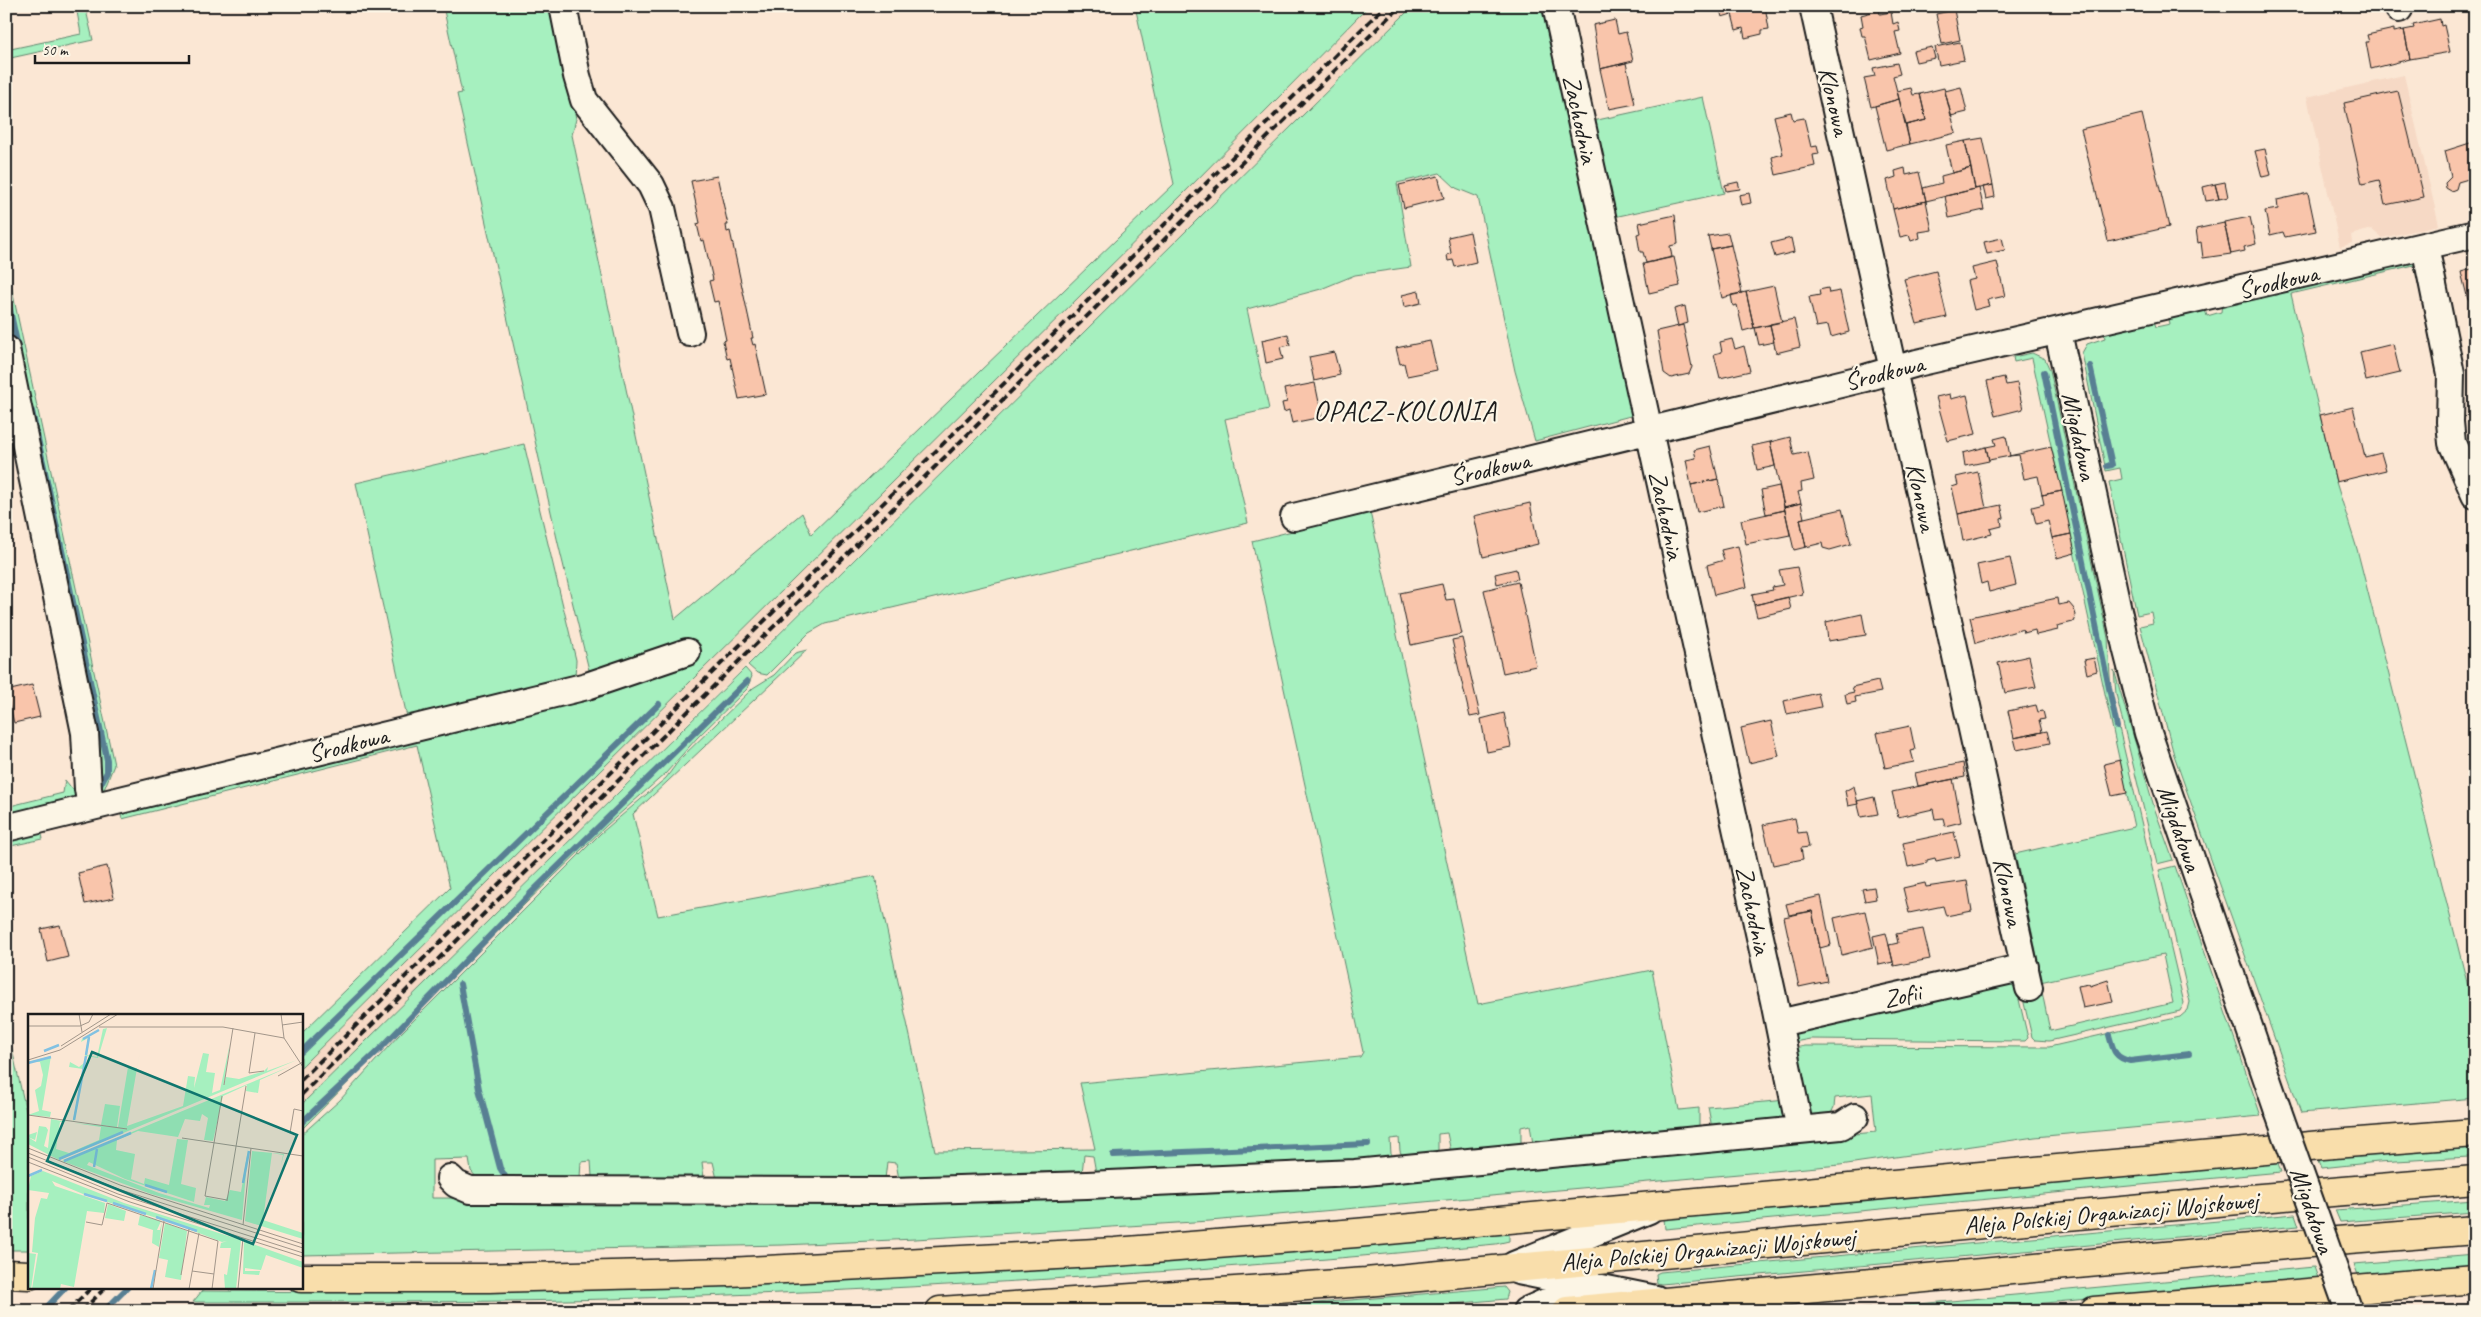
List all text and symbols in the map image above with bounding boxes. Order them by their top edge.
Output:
scale bar [35,32,189,64]
text: 50 m [42,41,69,60]
street label: Klonowa [1811,64,1858,141]
street label: Zachodnia [1555,72,1605,168]
street label: Środkowa [2235,257,2324,307]
street label: Środkowa [1841,347,1930,398]
street label: Migdałowa [2054,389,2104,485]
district label: OPACZ-KOLONIA [1313,393,1498,428]
street label: Środkowa [1447,444,1536,494]
street label: Klonowa [1898,460,1944,537]
street label: Zachodnia [1641,468,1691,564]
street label: Środkowa [305,719,394,770]
street label: Migdałowa [2149,781,2209,877]
street label: Klonowa [1985,855,2031,932]
street label: Zachodnia [1728,863,1778,959]
street label: Zofii [1881,976,1927,1016]
inset map [28,1014,302,1290]
street label: Migdałowa [2282,1163,2342,1259]
street label: Aleja Polskiej Organizacji Wojskowej [1963,1184,2263,1242]
street label: Aleja Polskiej Organizacji Wojskowej [1560,1221,1860,1279]

